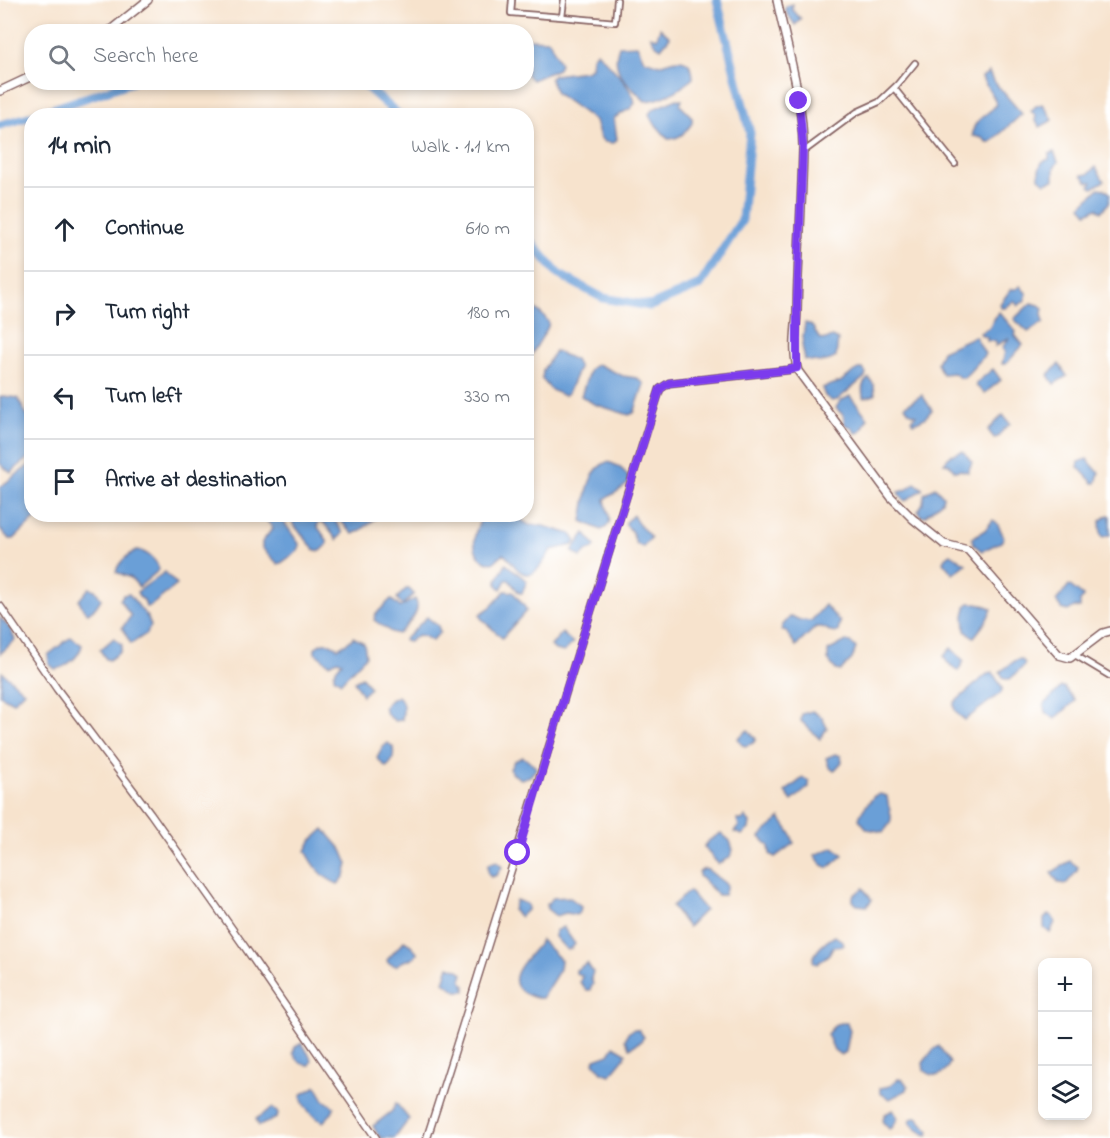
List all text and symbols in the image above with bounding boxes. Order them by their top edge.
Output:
search box [24,24,534,90]
icon: search [45,41,78,74]
text: Search here [93,41,198,73]
route end [785,87,811,113]
text: 14 min [48,128,111,166]
text: Walk · 1.1 km [411,133,510,162]
icon: ahead [48,213,81,246]
text: Continue [105,213,184,245]
text: 610 m [466,215,510,244]
icon: right [48,297,81,330]
text: Turn right [105,297,190,329]
text: 180 m [467,299,510,328]
icon: left [48,381,81,414]
text: Turn left [105,381,182,413]
text: 330 m [464,383,510,412]
icon: arrive [48,465,81,498]
text: Arrive at destination [105,465,287,497]
route start [504,839,530,865]
map controls [1038,958,1092,1120]
button: + [1038,958,1092,1012]
button: − [1038,1012,1092,1066]
button: layers [1038,1066,1092,1120]

